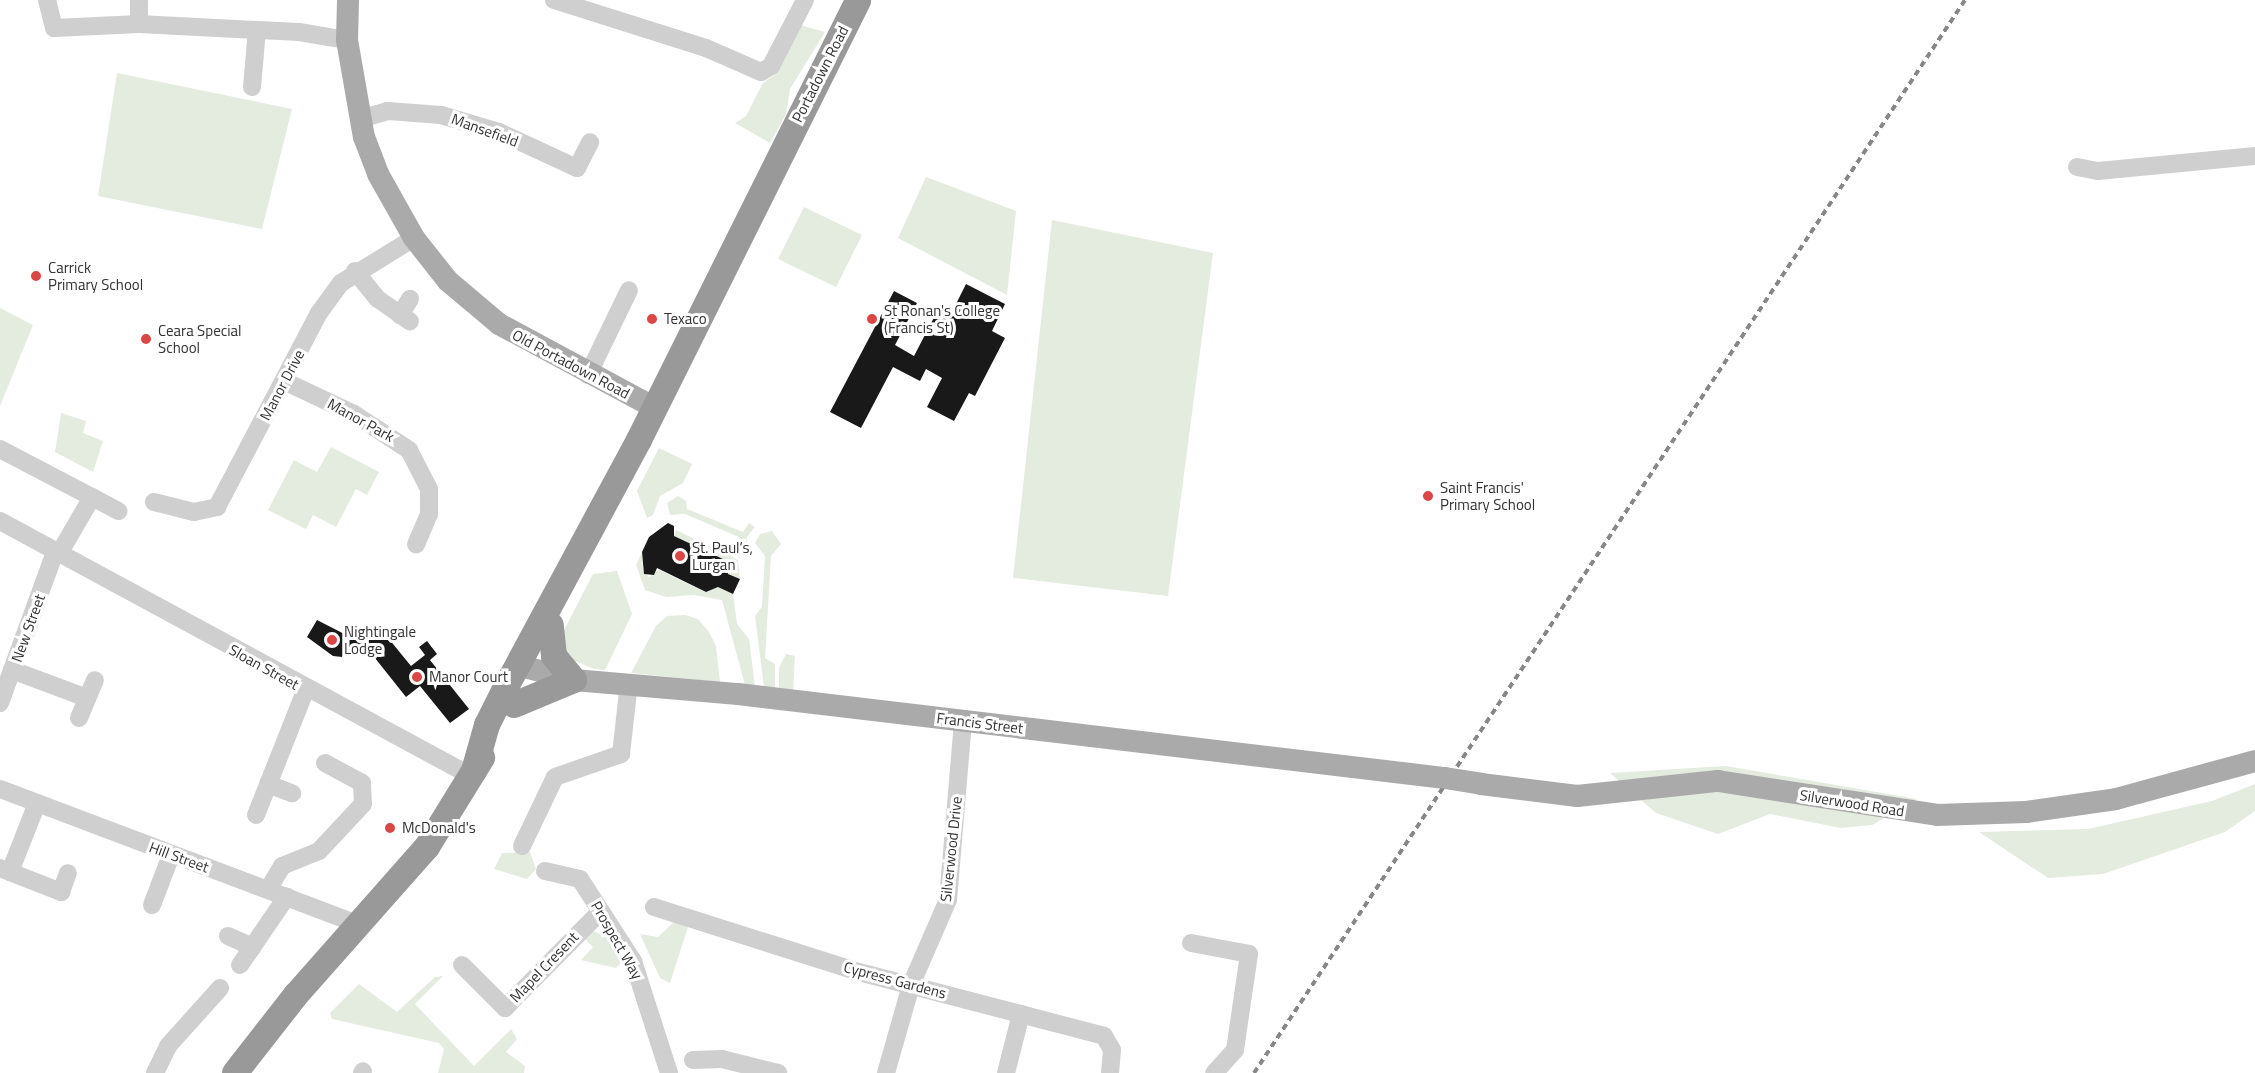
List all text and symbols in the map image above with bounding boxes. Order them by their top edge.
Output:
street label: Portadown Road [788,23,852,125]
street label: Mansefield [449,110,521,150]
place label: Carrick Primary School [48,258,143,293]
marker: Carrick Primary School [29,269,43,283]
place label: St Ronan's College (Francis St) [884,301,1000,336]
place label: Texaco [664,310,707,328]
marker: Texaco [645,312,659,326]
marker: St Ronan's College (Francis St) [865,312,879,326]
place label: Ceara Special School [158,321,242,356]
street label: Old Portadown Road [509,325,633,403]
marker: Ceara Special School [139,332,153,346]
street label: Manor Drive [256,347,308,423]
street label: Manor Park [325,394,397,446]
place label: Saint Francis' Primary School [1440,478,1535,513]
marker: Saint Francis' Primary School [1421,489,1435,503]
place label: St. Paul’s, Lurgan [692,538,753,573]
marker: St. Paul’s, Lurgan [673,549,687,563]
street label: New Street [7,592,49,664]
place label: Nightingale Lodge [344,622,416,657]
marker: Nightingale Lodge [325,633,339,647]
street label: Sloan Street [226,640,302,694]
place label: Manor Court [429,668,508,686]
marker: Manor Court [410,670,424,684]
street label: Francis Street [936,709,1024,737]
street label: Silverwood Road [1798,786,1906,820]
street label: Silverwood Drive [937,795,965,903]
place label: McDonald's [402,819,476,837]
marker: McDonald's [383,821,397,835]
street label: Hill Street [147,838,211,876]
street label: Prospect Way [587,898,647,982]
street label: Mapel Cresent [506,928,582,1006]
street label: Cypress Gardens [842,958,948,1002]

